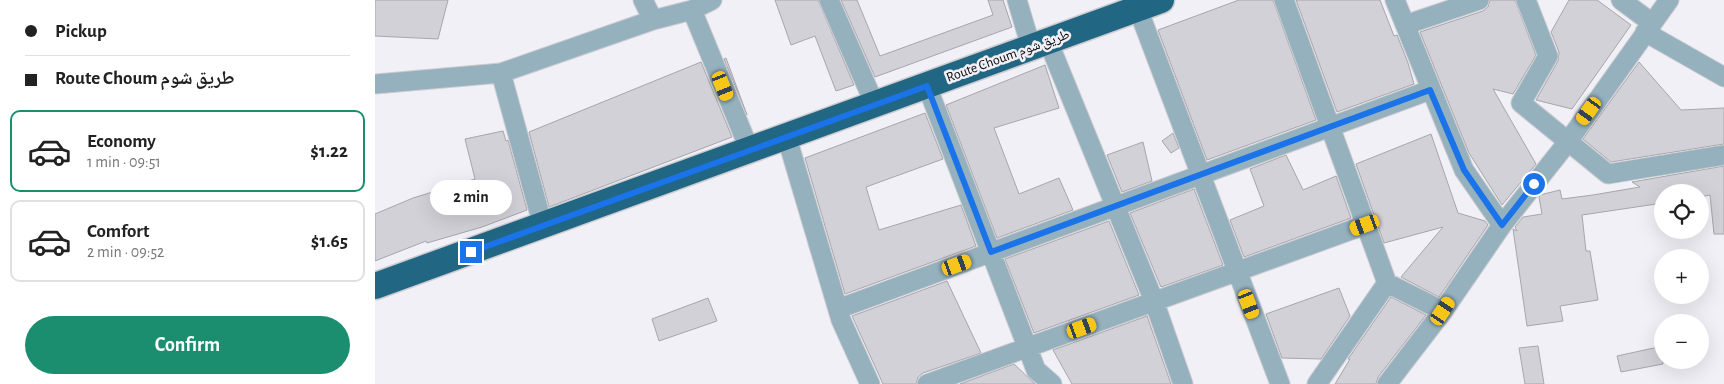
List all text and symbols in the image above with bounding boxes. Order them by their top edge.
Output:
text: Pickup [55,22,107,41]
street label: Route Choum طريق شوم [945,27,1072,87]
text: Route Choum طريق شوم [55,69,235,88]
car [710,69,735,103]
car [1574,94,1603,128]
icon: car [27,129,72,174]
text: Economy [87,132,156,151]
text: $1.22 [310,142,348,161]
text: 1 min · 09:51 [87,154,161,170]
route start [1523,173,1545,195]
callout: 2 min [430,180,512,214]
map controls [1654,184,1709,369]
button: locate [1654,184,1709,239]
text: 2 min [453,189,489,205]
car [1348,213,1381,237]
icon: car [27,219,72,264]
text: Comfort [87,222,149,241]
text: $1.65 [311,232,348,251]
route end [460,241,482,263]
text: 2 min · 09:52 [87,244,164,260]
button: + [1654,249,1709,304]
car [940,253,973,277]
car [1236,287,1261,321]
car [1428,294,1457,328]
button: − [1654,314,1709,369]
button: Confirm [25,316,350,374]
car [1065,316,1098,340]

